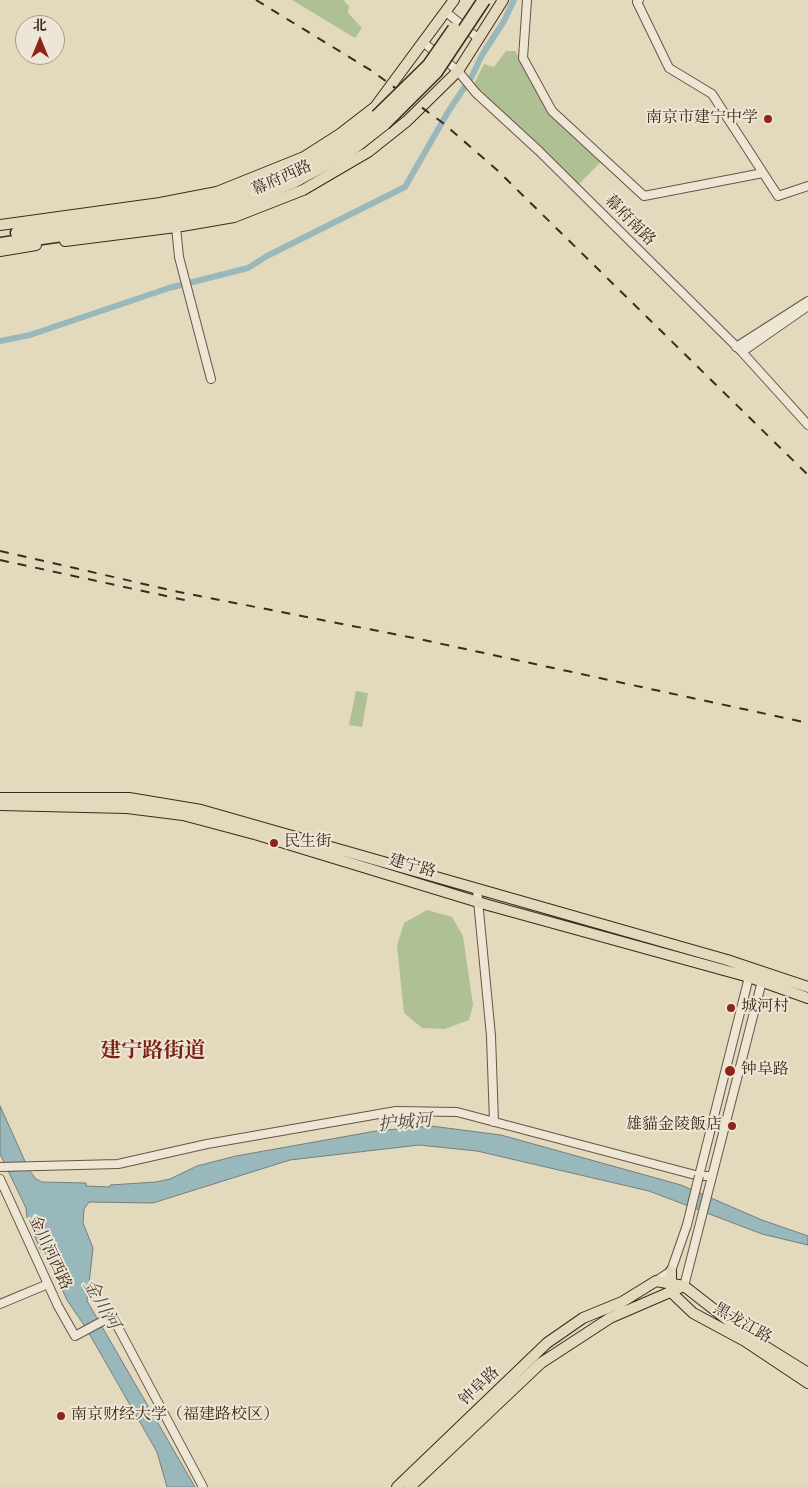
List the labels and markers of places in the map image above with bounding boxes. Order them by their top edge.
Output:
place label: 南京市建宁中学 [646,109,758,129]
marker: 南京市建宁中学 [762,113,774,125]
place label: 民生街 [284,833,332,853]
marker: 民生街 [268,837,280,849]
place label: 城河村 [741,998,789,1018]
marker: 城河村 [725,1002,737,1014]
place label: 钟阜路 [741,1061,789,1081]
marker: 钟阜路 [723,1064,737,1078]
place label: 雄貓金陵飯店 [626,1116,722,1136]
marker: 雄貓金陵飯店 [726,1120,738,1132]
place label: 南京财经大学（福建路校区） [71,1406,279,1426]
marker: 南京财经大学（福建路校区） [55,1410,67,1422]

